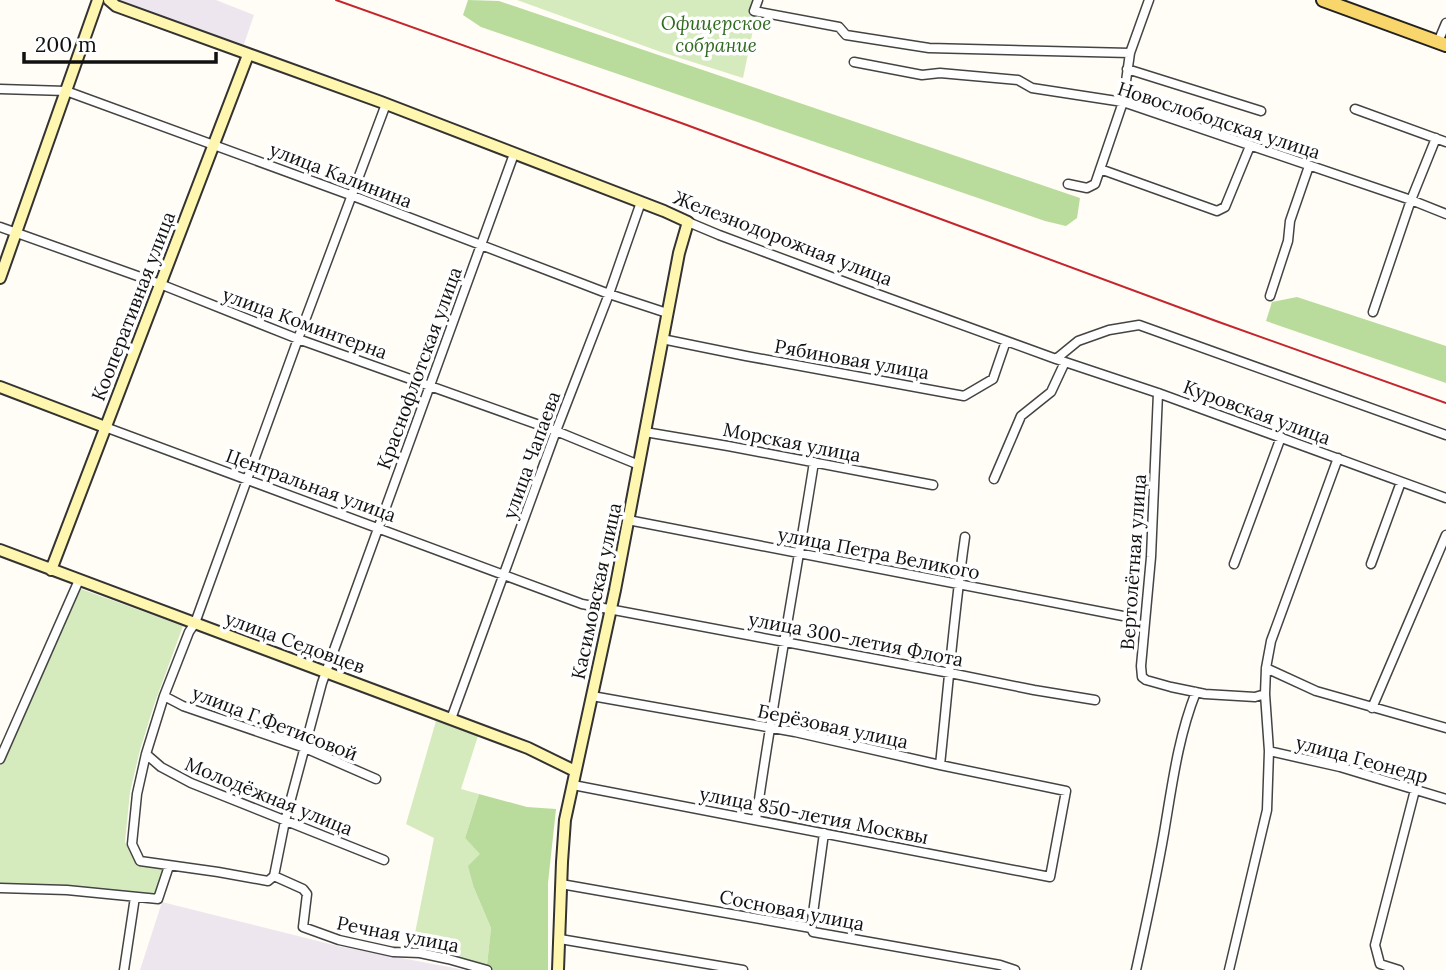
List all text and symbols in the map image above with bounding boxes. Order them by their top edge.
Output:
park label: Офицерское собрание [661,11,771,57]
scale bar [24,21,217,65]
text: 200 m [35,31,97,58]
street label: Новослободская улица [1115,76,1324,164]
street label: улица Калинина [266,137,416,213]
street label: Железнодорожная улица [670,185,896,291]
street label: Кооперативная улица [86,208,180,404]
street label: Краснофлотская улица [371,263,467,473]
street label: улица Коминтерна [219,282,391,364]
street label: Рябиновая улица [773,334,931,384]
street label: Куровская улица [1180,374,1334,450]
street label: улица Чапаева [497,388,565,522]
street label: Морская улица [721,417,863,467]
street label: Центральная улица [223,443,400,527]
street label: Вертолётная улица [1115,473,1151,651]
street label: Касимовская улица [566,500,626,681]
street label: улица Петра Великого [776,522,982,584]
street label: улица Седовцев [222,606,368,679]
street label: улица 300-летия Флота [746,606,966,672]
street label: улица Г.Фетисовой [189,680,361,766]
street label: Берёзовая улица [756,698,911,754]
street label: улица Геонедр [1293,730,1431,788]
street label: Молодёжная улица [182,751,357,841]
street label: улица 850-летия Москвы [697,781,931,849]
street label: Сосновая улица [717,884,867,936]
street label: Речная улица [335,910,461,958]

